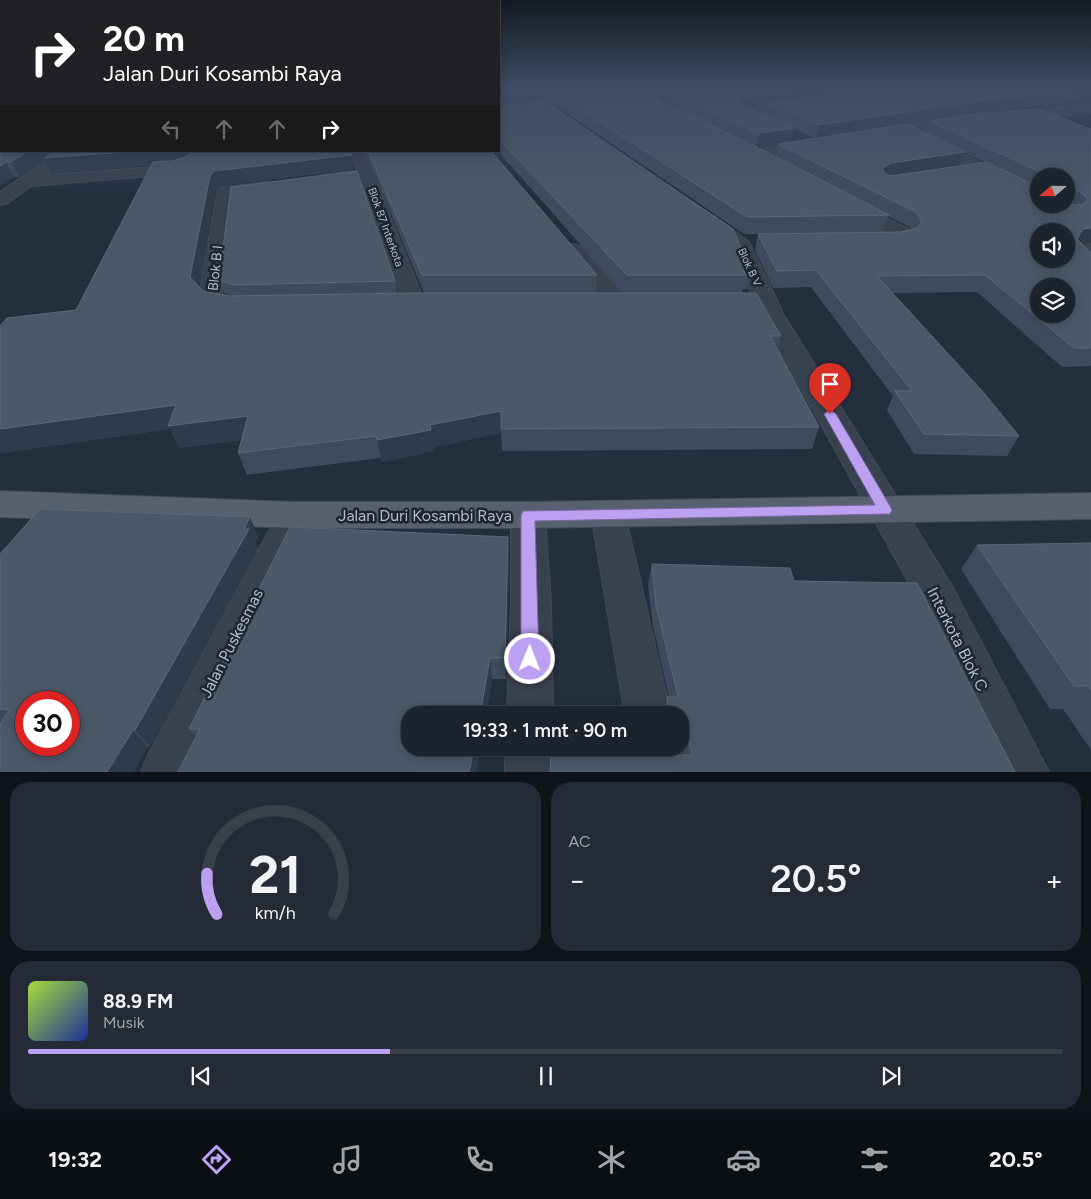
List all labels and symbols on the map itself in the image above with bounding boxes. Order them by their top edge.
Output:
north arrow [1030,168,1075,212]
street label: Blok B7 Interkota [365,186,406,269]
street label: Blok B I [205,244,226,292]
street label: Blok B V [735,246,764,289]
pin [809,363,851,414]
street label: Jalan Duri Kosambi Raya [338,506,512,525]
street label: Interkota Blok C [923,584,992,694]
street label: Jalan Puskesmas [196,586,267,701]
position arrow [503,632,555,684]
speed limit sign: 30 [15,691,80,756]

